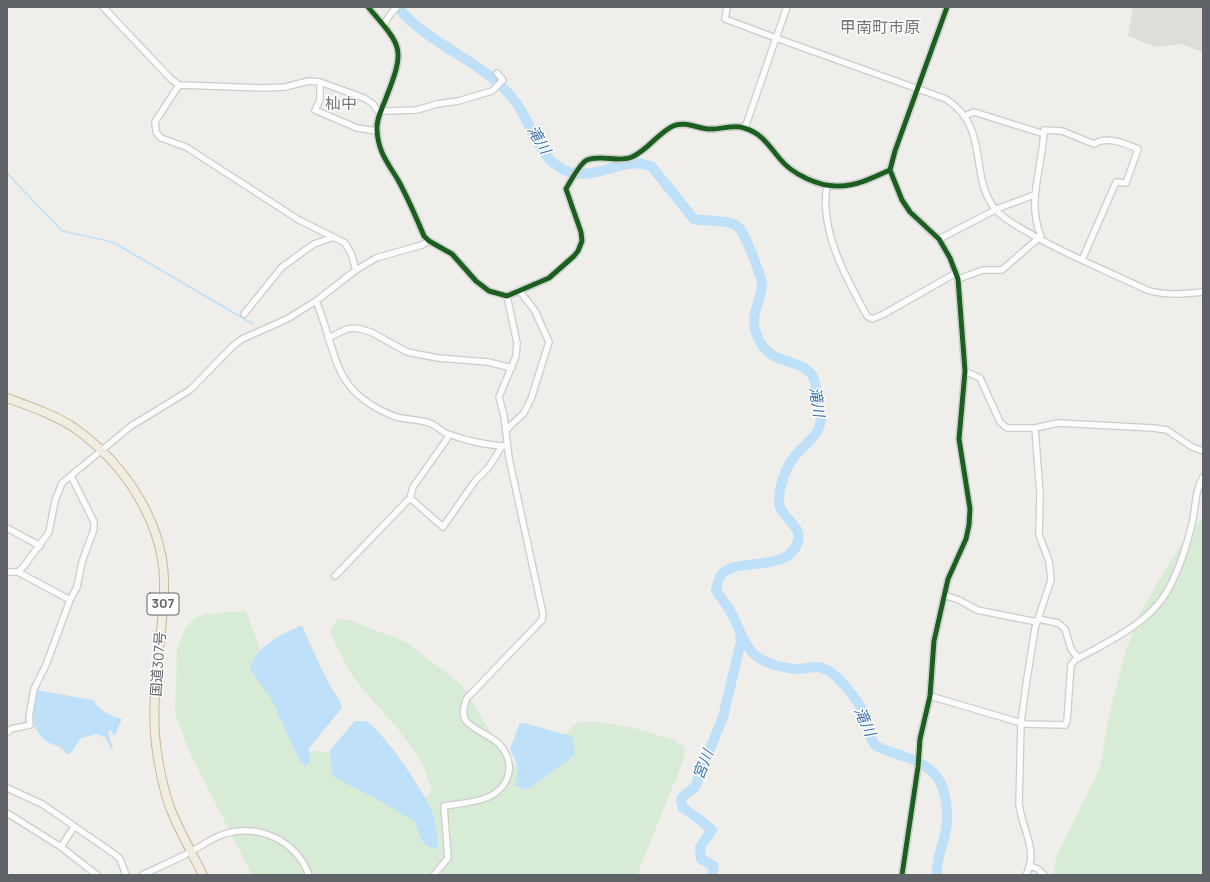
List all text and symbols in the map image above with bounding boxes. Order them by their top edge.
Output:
district label: 甲南町市原 [840,19,920,39]
district label: 杣中 [325,95,357,115]
water label: 滝川 [523,123,553,157]
water label: 滝川 [805,386,827,418]
road number: 307 [147,593,179,615]
street label: 国道307号 [148,631,170,697]
water label: 滝川 [850,705,878,739]
water label: 宮川 [690,748,718,782]

